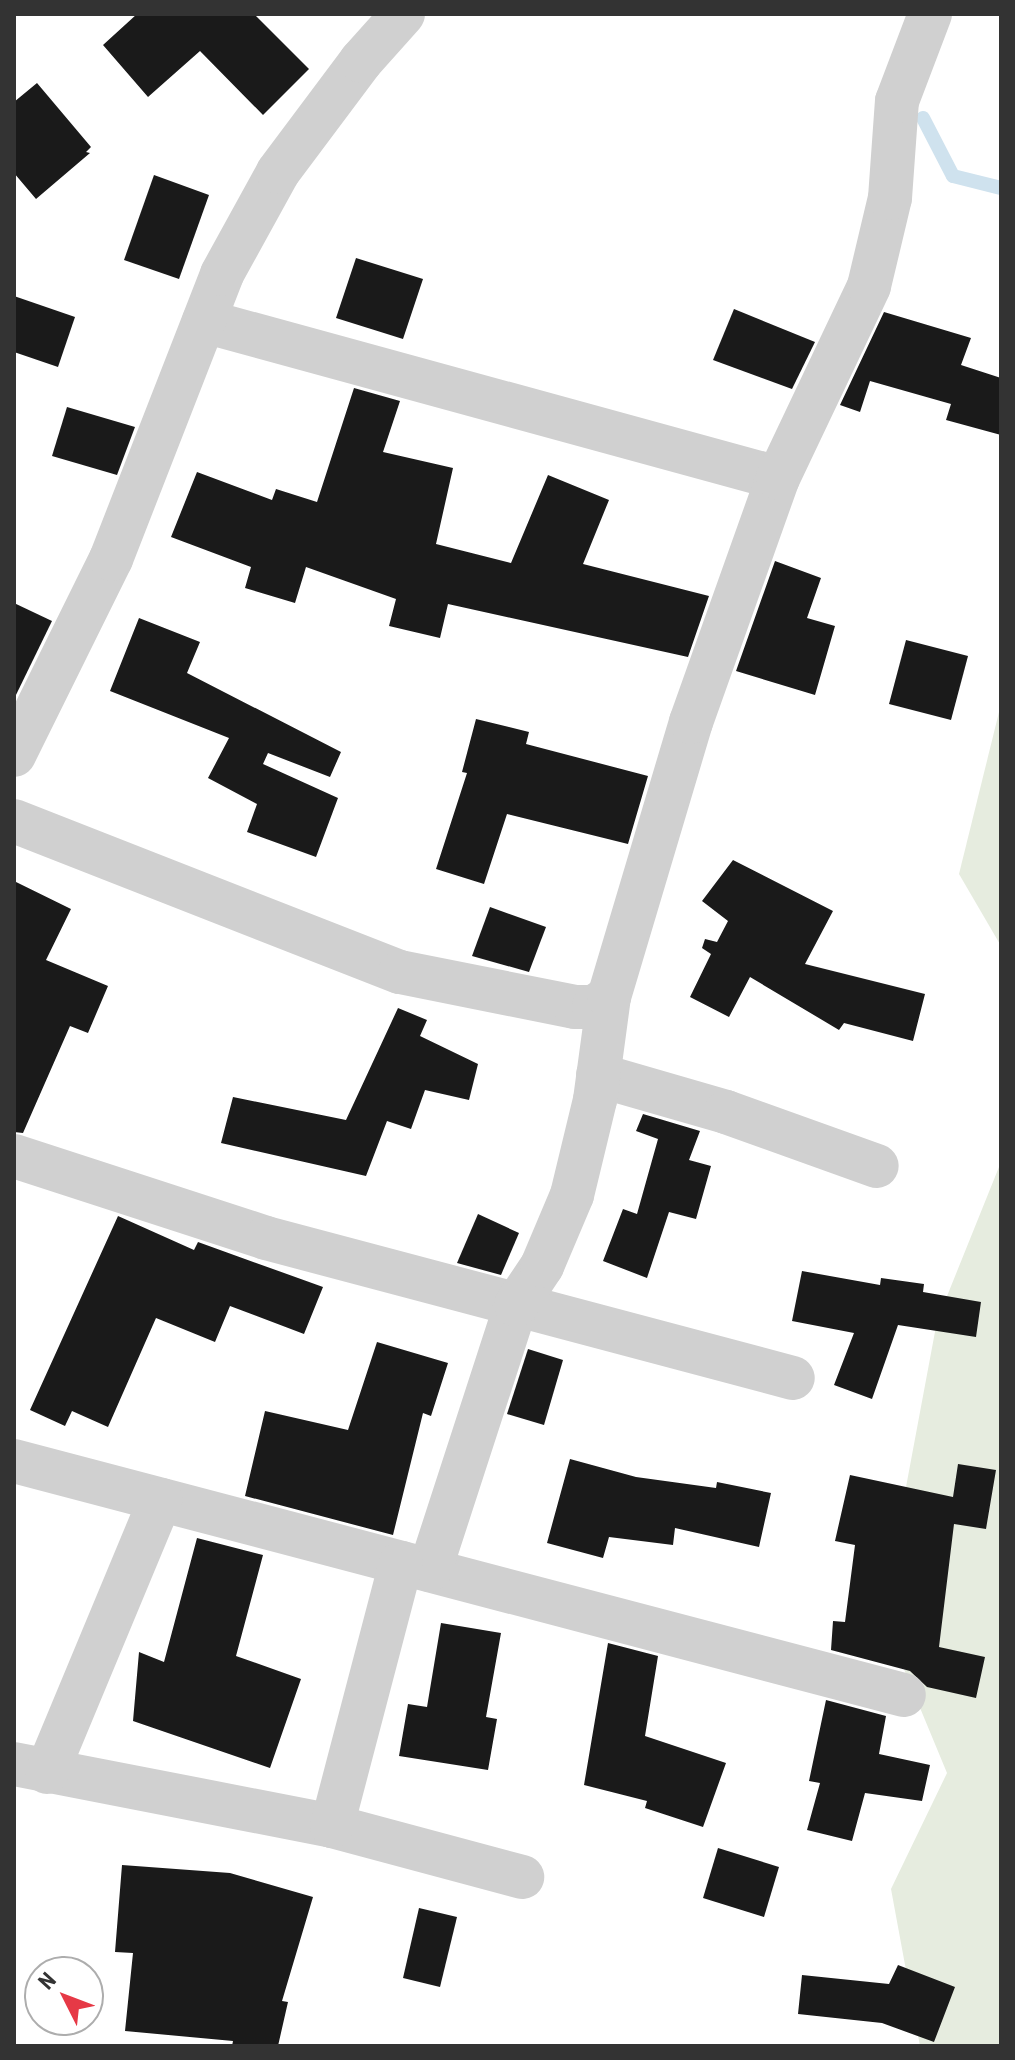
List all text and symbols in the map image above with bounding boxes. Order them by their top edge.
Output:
north arrow [24,1956,104,2036]
text: N [33,1968,61,1994]

